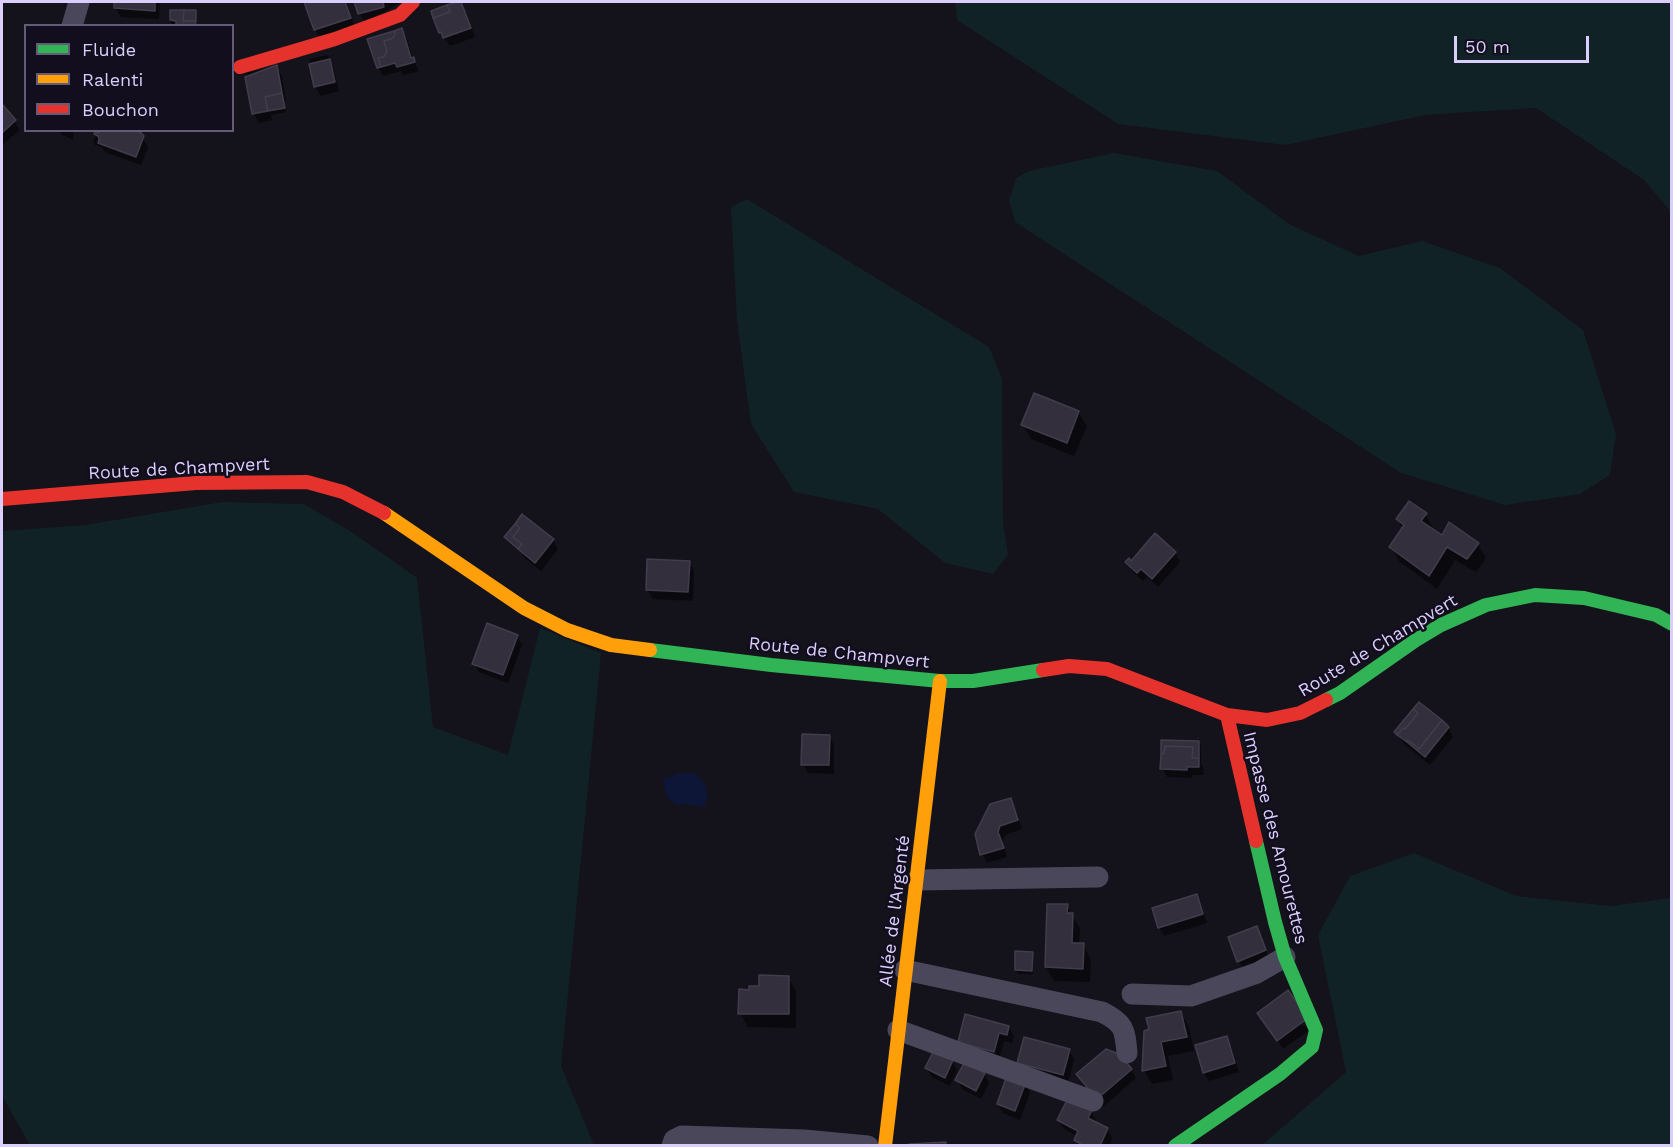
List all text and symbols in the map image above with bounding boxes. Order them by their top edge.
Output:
legend [24,24,234,132]
scale bar [1457,24,1592,62]
text: 50 m [1465,36,1510,57]
text: Fluide [82,39,136,60]
text: Ralenti [82,69,143,90]
text: Bouchon [82,99,159,120]
street label: Route de Champvert [88,453,270,485]
street label: Route de Champvert [1295,590,1461,702]
street label: Route de Champvert [748,633,930,673]
street label: Impasse des Amourettes [1238,729,1312,947]
street label: Allée de l'Argenté [875,834,915,988]

